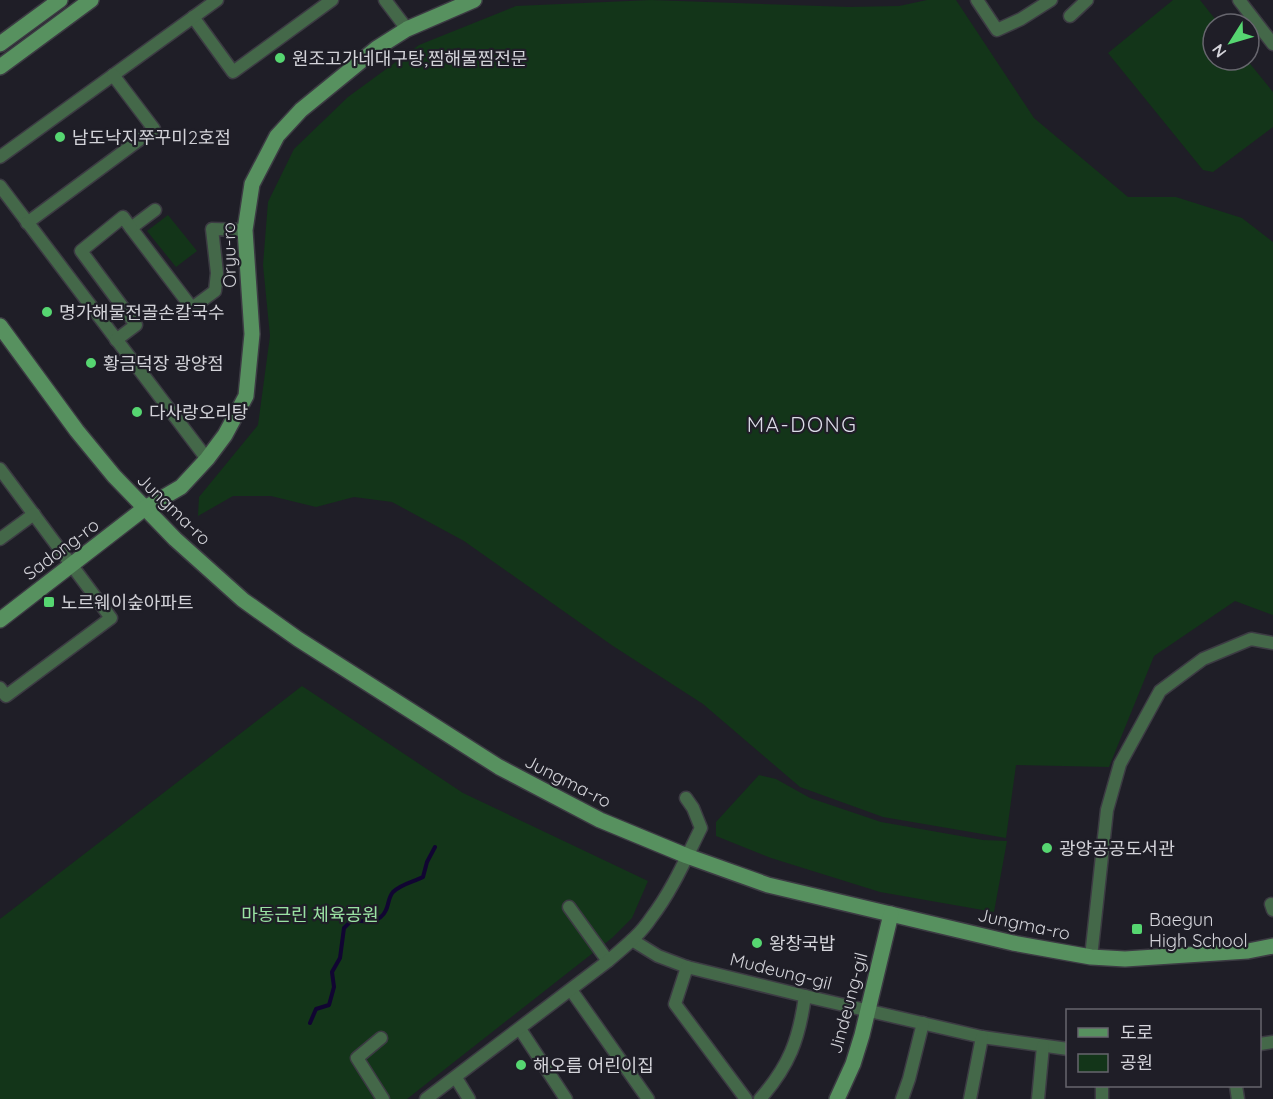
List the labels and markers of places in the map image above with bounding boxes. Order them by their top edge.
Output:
place label: 원조고가네대구탕,찜해물찜전문 [292,47,527,70]
marker: 원조고가네대구탕,찜해물찜전문 [273,51,287,65]
place label: 남도낙지쭈꾸미2호점 [72,126,231,149]
marker: 남도낙지쭈꾸미2호점 [53,130,67,144]
place label: 명가해물전골손칼국수 [59,301,225,324]
marker: 명가해물전골손칼국수 [40,305,54,319]
place label: 황금덕장 광양점 [103,352,224,375]
marker: 황금덕장 광양점 [84,356,98,370]
place label: 다사랑오리탕 [149,401,248,424]
marker: 다사랑오리탕 [130,405,144,419]
place label: 노르웨이숲아파트 [61,591,193,614]
marker: 노르웨이숲아파트 [42,595,56,609]
place label: 광양공공도서관 [1059,837,1175,860]
marker: 광양공공도서관 [1040,841,1054,855]
place label: Baegun High School [1149,908,1248,952]
marker: Baegun High School [1130,922,1144,936]
place label: 왕창국밥 [769,932,835,955]
marker: 왕창국밥 [750,936,764,950]
place label: 해오름 어린이집 [533,1054,654,1077]
marker: 해오름 어린이집 [514,1058,528,1072]

